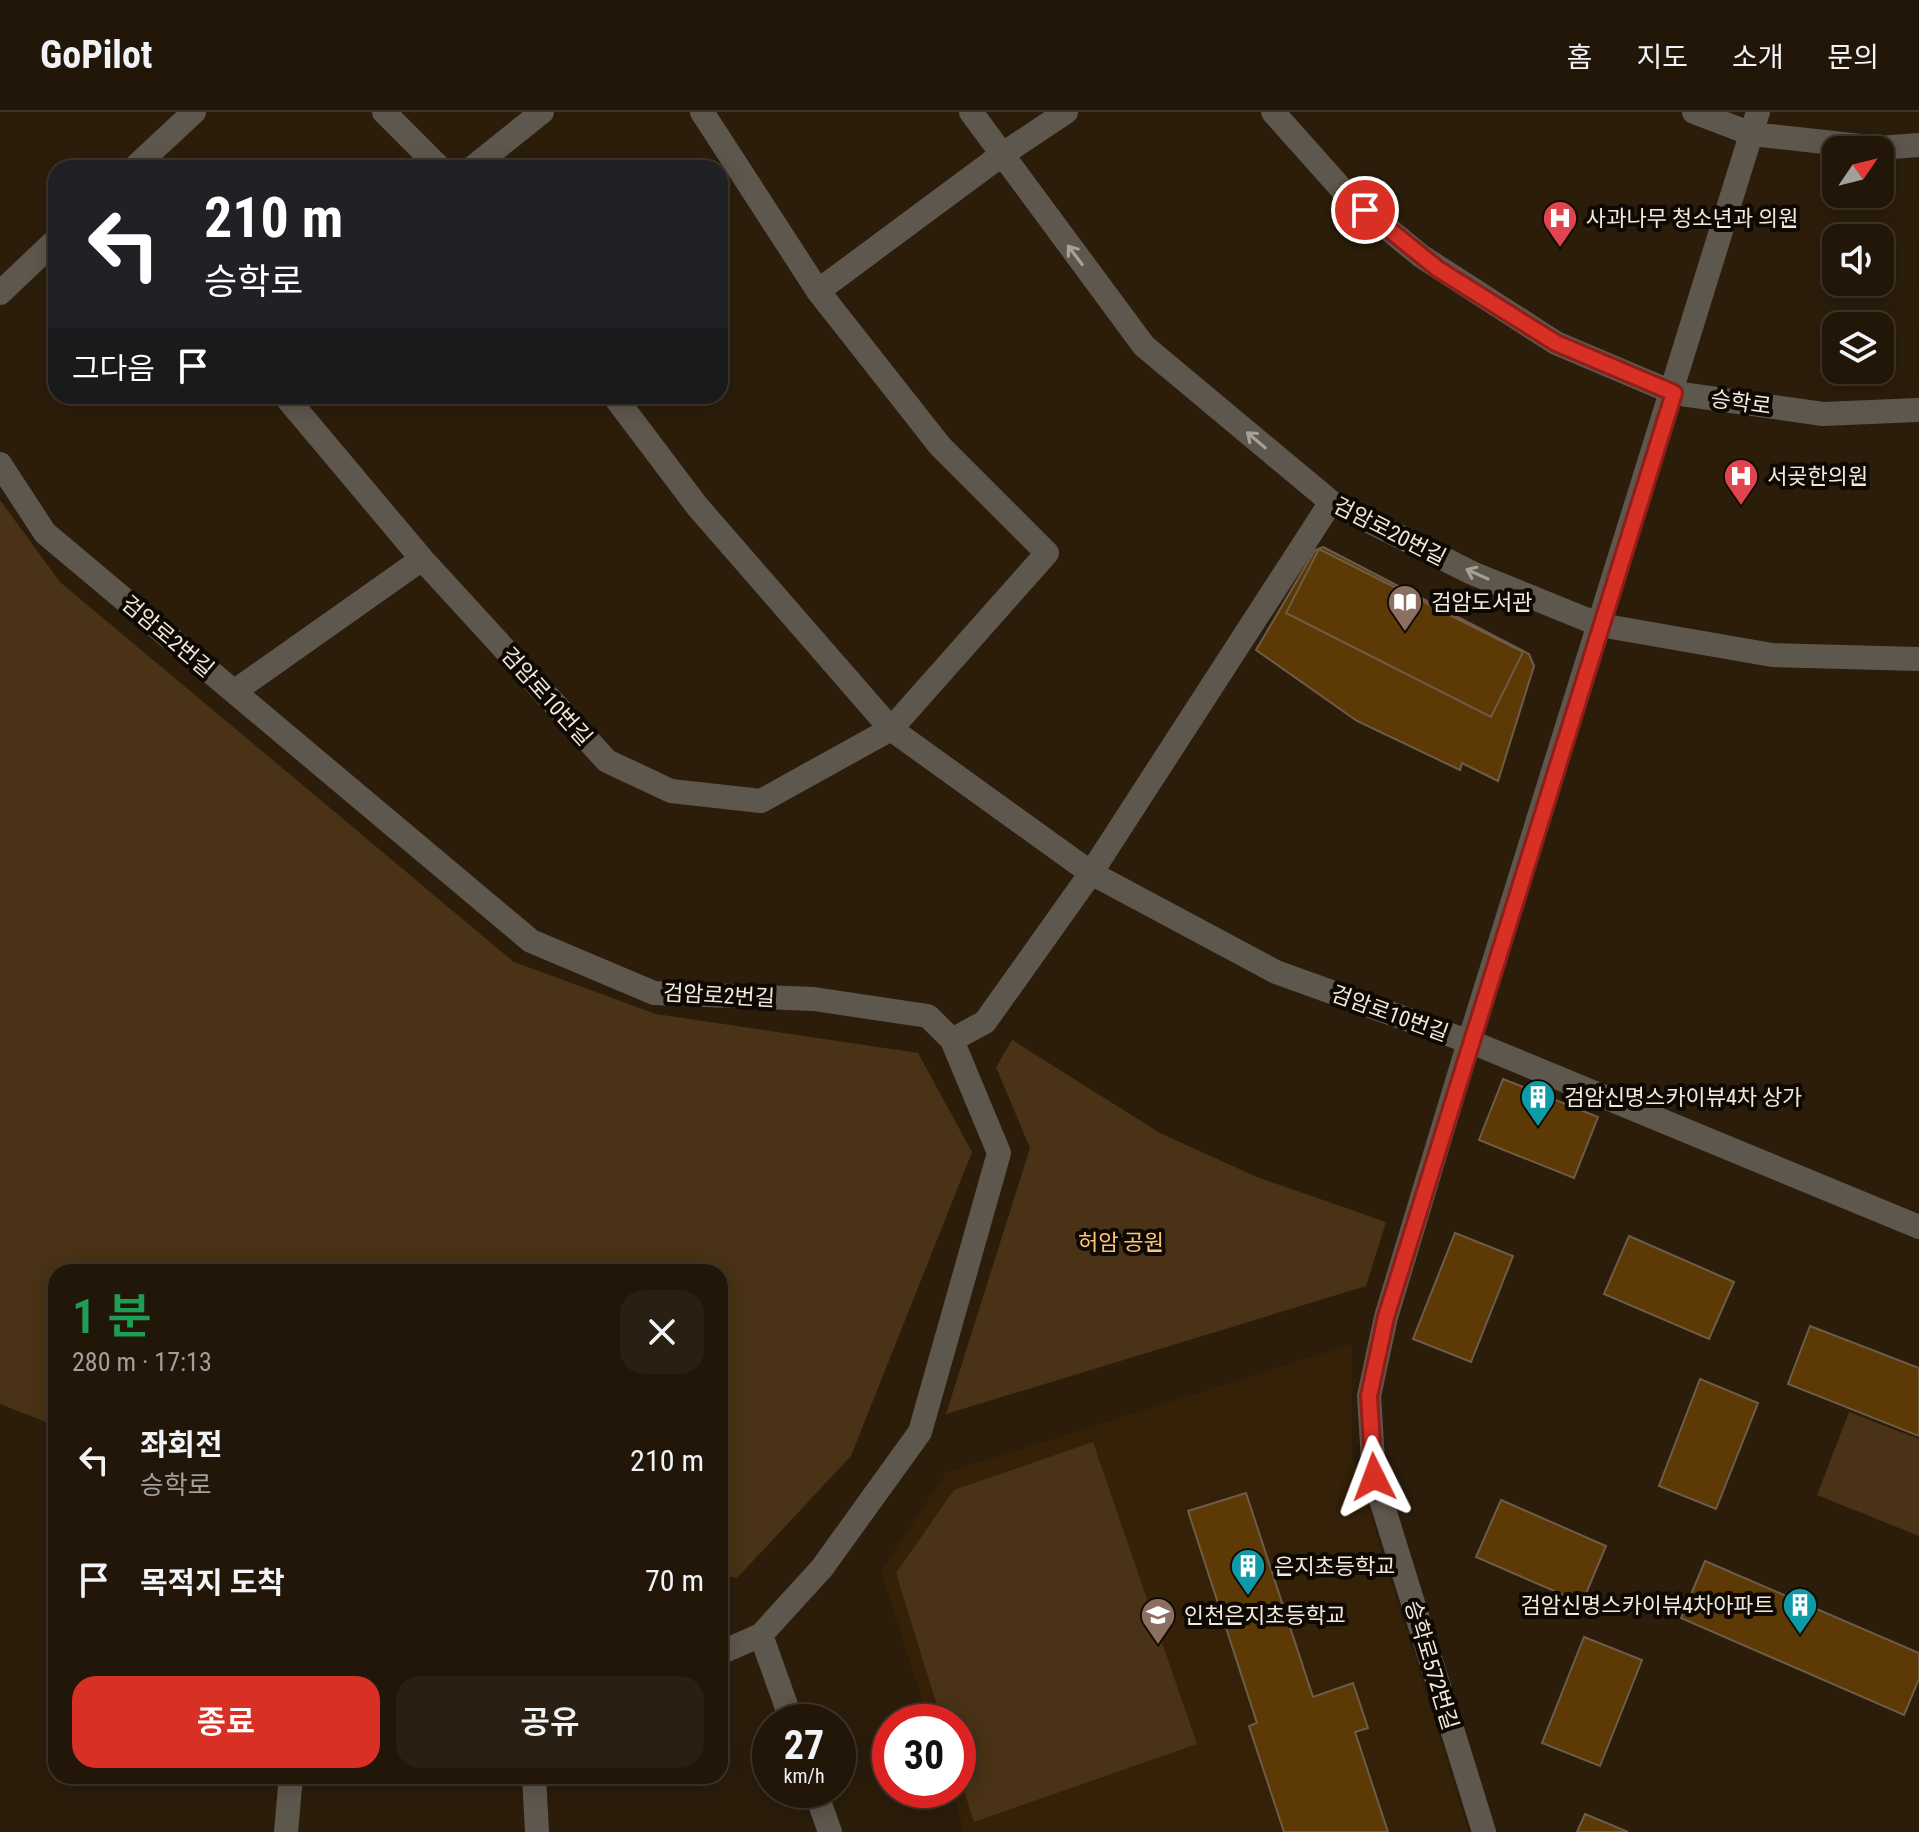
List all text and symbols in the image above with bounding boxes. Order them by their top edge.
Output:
text: GoPilot [40,33,152,77]
text: 홈 [1567,41,1592,74]
text: 지도 [1636,41,1688,74]
text: 소개 [1732,41,1783,74]
text: 문의 [1827,41,1879,74]
north arrow [1822,136,1894,208]
map controls [1822,136,1894,384]
pin [1331,176,1399,244]
text: 210 m [204,185,343,251]
icon: arrive [1343,188,1387,232]
icon: left [72,192,176,296]
hospital icon: 사과나무 청소년과 의원 [1541,199,1579,249]
place label: 사과나무 청소년과 의원 [1586,206,1799,231]
button: sound [1822,224,1894,296]
one-way arrow [1067,245,1084,266]
text: 승학로 [204,261,303,303]
button: layers [1822,312,1894,384]
icon: arrive [171,344,215,388]
text: 그다음 [72,351,155,386]
street label: 승학로 [1709,386,1773,419]
one-way arrow [1246,431,1267,449]
hospital icon: 서곶한의원 [1722,457,1760,507]
place label: 서곶한의원 [1767,464,1868,489]
street label: 검암로20번길 [1329,492,1450,570]
one-way arrow [1465,566,1489,581]
library icon: 검암도서관 [1386,583,1424,633]
place label: 검암도서관 [1431,590,1532,615]
street label: 검암로2번길 [117,591,219,682]
street label: 검암로10번길 [496,642,597,750]
street label: 검암로2번길 [662,980,776,1011]
street label: 검암로10번길 [1328,981,1452,1046]
building icon: 검암신명스카이뷰4차 상가 [1519,1078,1557,1128]
place label: 검암신명스카이뷰4차 상가 [1564,1085,1803,1110]
park label: 허암 공원 [1078,1230,1164,1255]
text: 1 분 [72,1288,151,1345]
button: close [620,1290,704,1374]
text: 280 m · 17:13 [72,1347,212,1377]
text: 좌회전 [140,1427,223,1462]
position arrow [1332,1435,1416,1519]
icon: left [72,1438,116,1482]
text: 210 m [630,1443,704,1478]
text: 승학로 [140,1470,212,1500]
building icon: 은지초등학교 [1229,1547,1267,1597]
place label: 은지초등학교 [1274,1554,1395,1579]
icon: arrive [72,1558,116,1602]
text: 70 m [645,1563,704,1598]
text: 목적지 도착 [140,1565,285,1600]
building icon: 검암신명스카이뷰4차아파트 [1781,1586,1819,1636]
place label: 검암신명스카이뷰4차아파트 [1520,1593,1774,1618]
school or university icon: 인천은지초등학교 [1139,1596,1177,1646]
street label: 승학로572번길 [1400,1598,1463,1733]
place label: 인천은지초등학교 [1184,1603,1346,1628]
button: 종료 [72,1676,380,1768]
button: 공유 [396,1676,704,1768]
speed limit sign: 30 [872,1704,976,1808]
text: 27 [784,1722,824,1769]
text: km/h [783,1764,825,1788]

